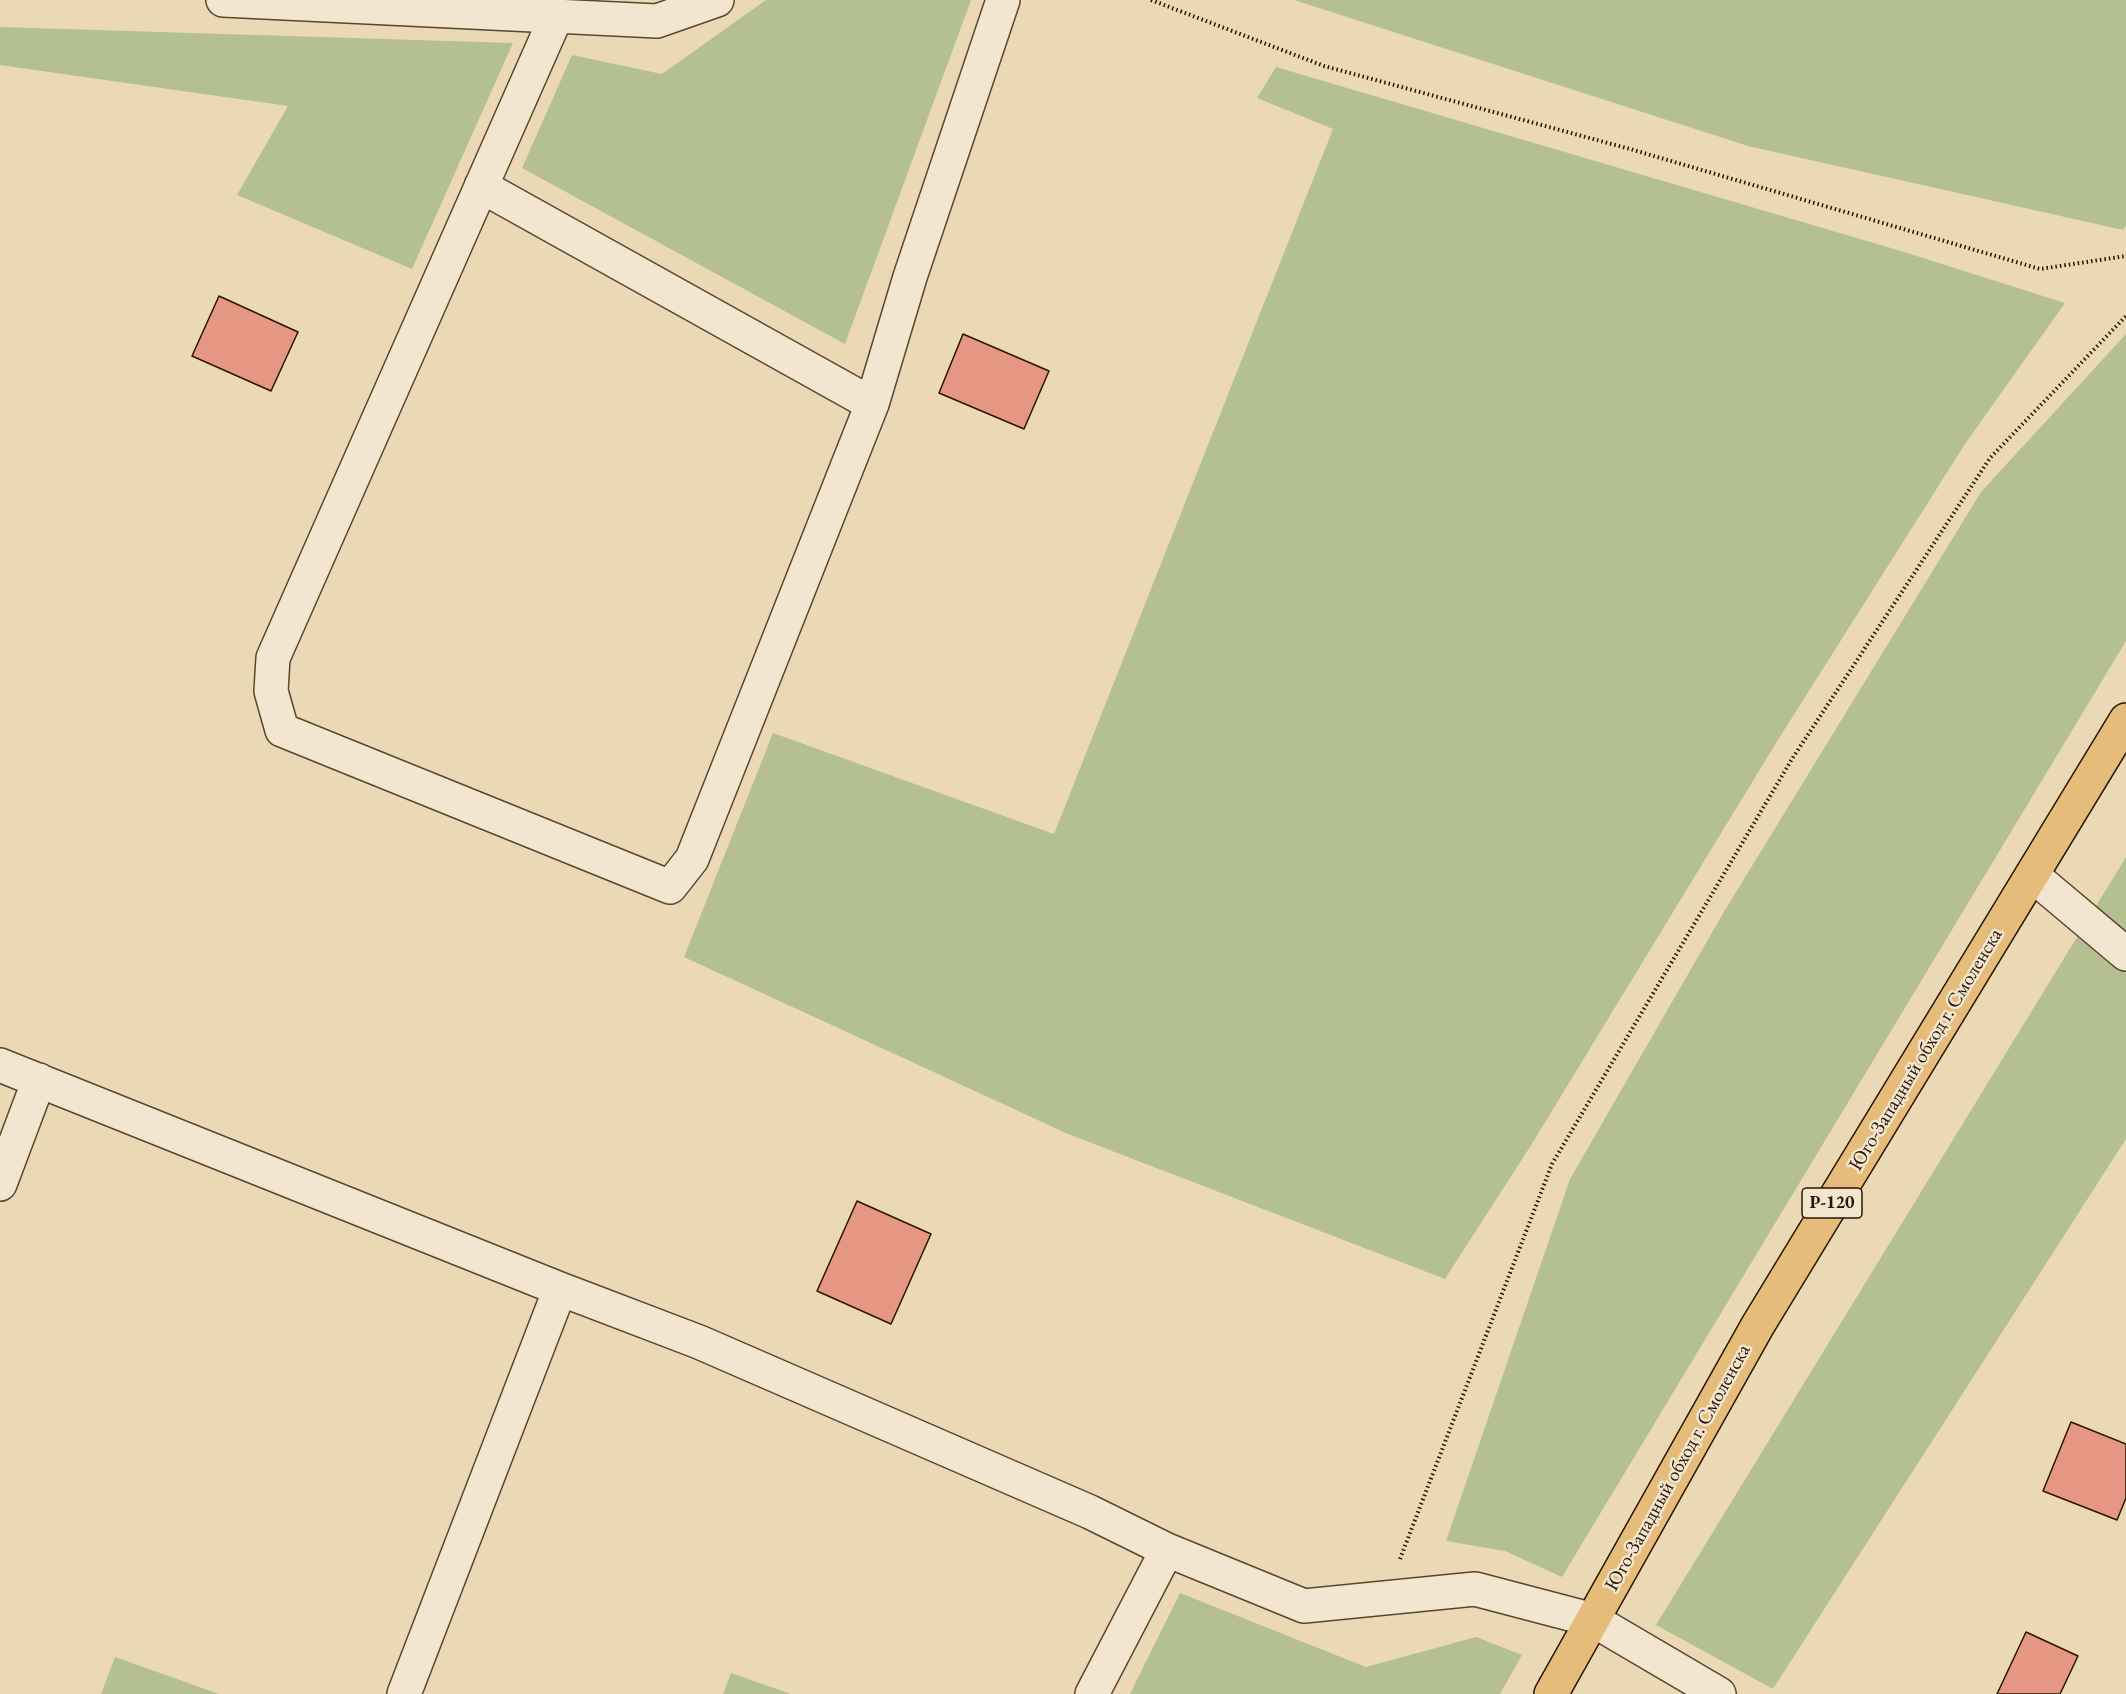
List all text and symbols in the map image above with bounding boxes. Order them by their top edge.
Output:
street label: Юго-Западный обход г. Смоленска [1844,924,2008,1176]
road number: Р-120 [1802,1188,1862,1218]
street label: Юго-Западный обход г. Смоленска [1600,1340,1756,1596]

